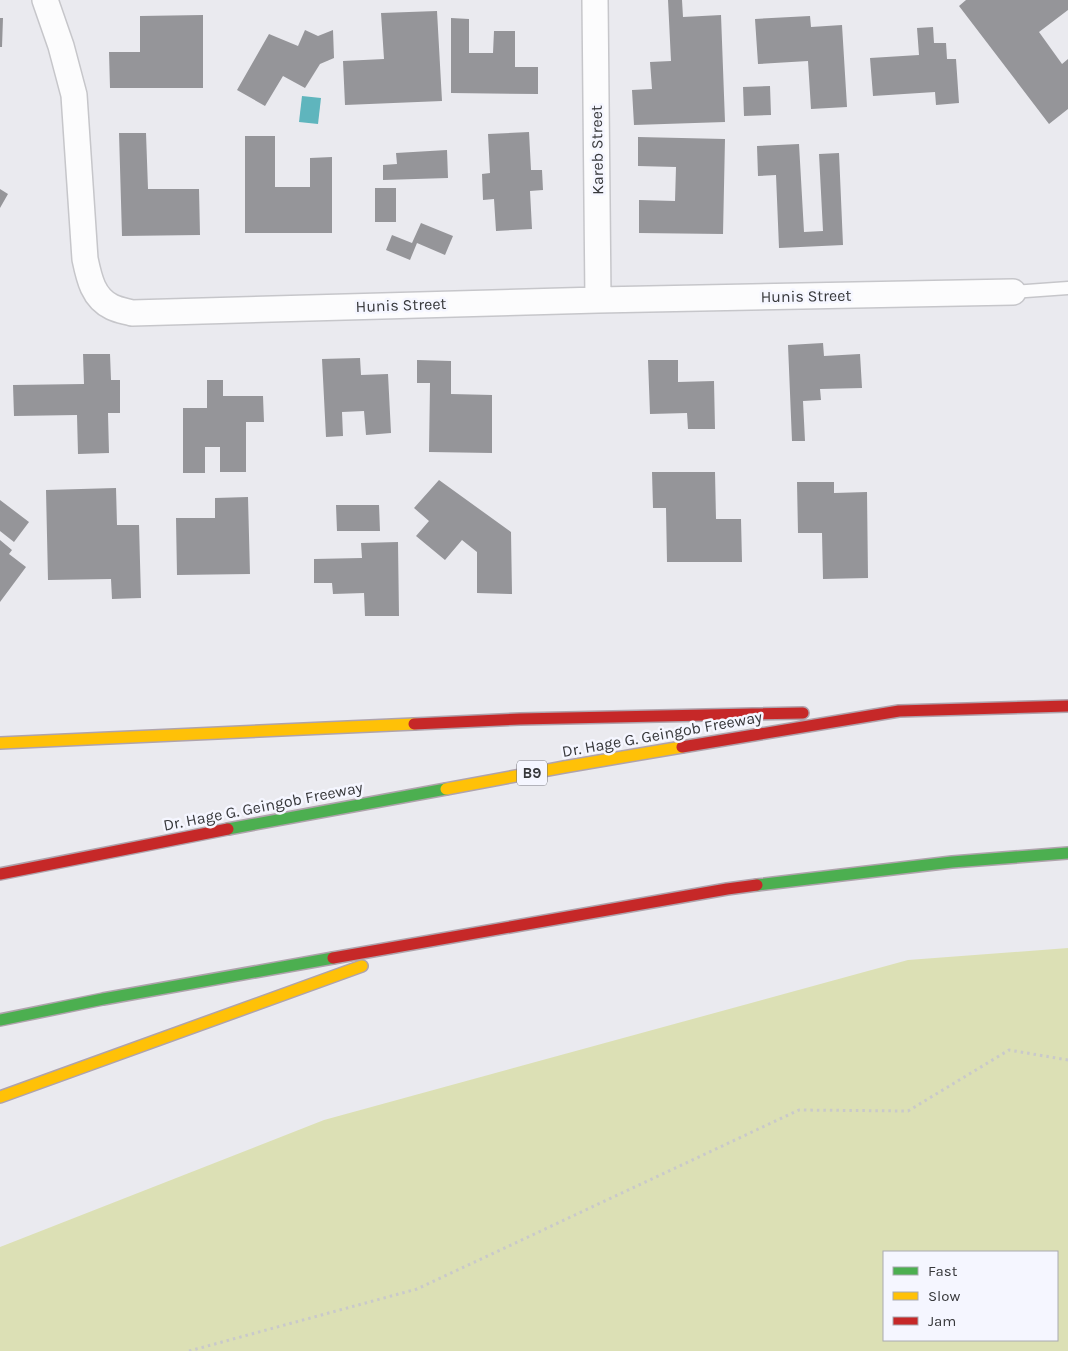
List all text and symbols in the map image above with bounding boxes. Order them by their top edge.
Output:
street label: Kareb Street [587,105,607,195]
street label: Hunis Street [760,286,852,306]
street label: Hunis Street [355,294,447,316]
street label: Dr. Hage G. Geingob Freeway [560,707,764,761]
road number: B9 [517,760,547,786]
street label: Dr. Hage G. Geingob Freeway [162,777,365,835]
legend [883,1251,1058,1341]
text: Fast [928,1262,958,1280]
text: Slow [928,1287,960,1305]
text: Jam [928,1312,956,1330]

